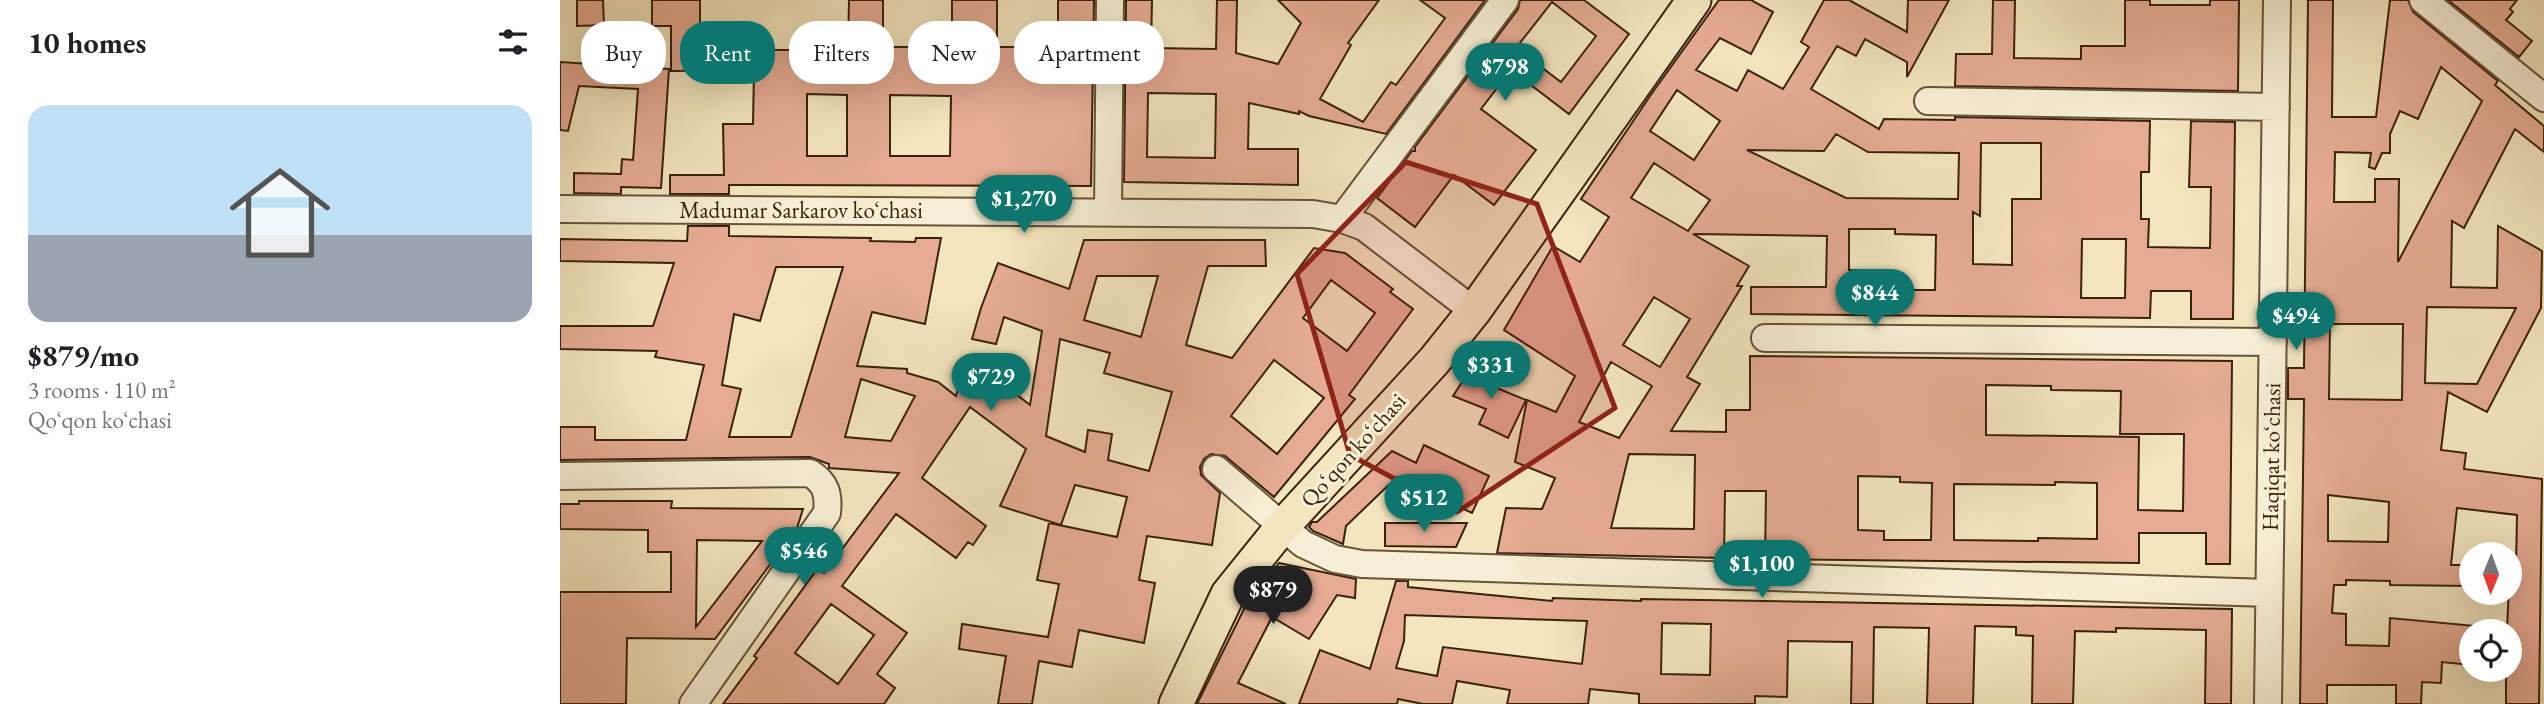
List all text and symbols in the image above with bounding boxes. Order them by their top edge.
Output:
chip: Buy [581,21,666,84]
chip: Rent [680,21,775,84]
chip: Filters [789,21,894,84]
chip: New [908,21,1000,84]
chip: Apartment [1014,21,1164,84]
text: 10 homes [28,23,146,62]
icon: filters [494,23,532,61]
pin: $798 [1464,43,1546,103]
text: $798 [1481,51,1529,81]
icon: home [217,150,343,276]
pin: $1,270 [967,176,1081,235]
text: $1,270 [992,183,1056,213]
street label: Madumar Sarkarov koʻchasi [679,195,923,225]
pin: $844 [1834,270,1916,329]
text: $844 [1851,277,1899,307]
pin: $494 [2255,292,2337,352]
text: $494 [2272,300,2320,330]
text: $879/mo [28,336,139,375]
pin: $331 [1450,342,1532,401]
text: $331 [1467,349,1515,379]
pin: $729 [950,354,1032,413]
text: $729 [967,361,1015,391]
text: 3 rooms · 110 m² [28,375,176,405]
street label: Haqiqat koʻchasi [2255,382,2287,531]
street label: Qoʻqon koʻchasi [1294,386,1413,514]
text: Qoʻqon koʻchasi [28,405,172,435]
pin: $512 [1383,475,1465,534]
text: $512 [1400,482,1448,512]
pin: $546 [763,528,845,587]
text: $546 [780,535,828,565]
pin: $1,100 [1705,540,1819,600]
north arrow [2459,542,2522,606]
map controls [2459,542,2522,682]
text: $1,100 [1730,548,1794,578]
pin: $879 [1232,566,1314,626]
text: $879 [1249,574,1297,604]
button: locate [2459,619,2522,682]

